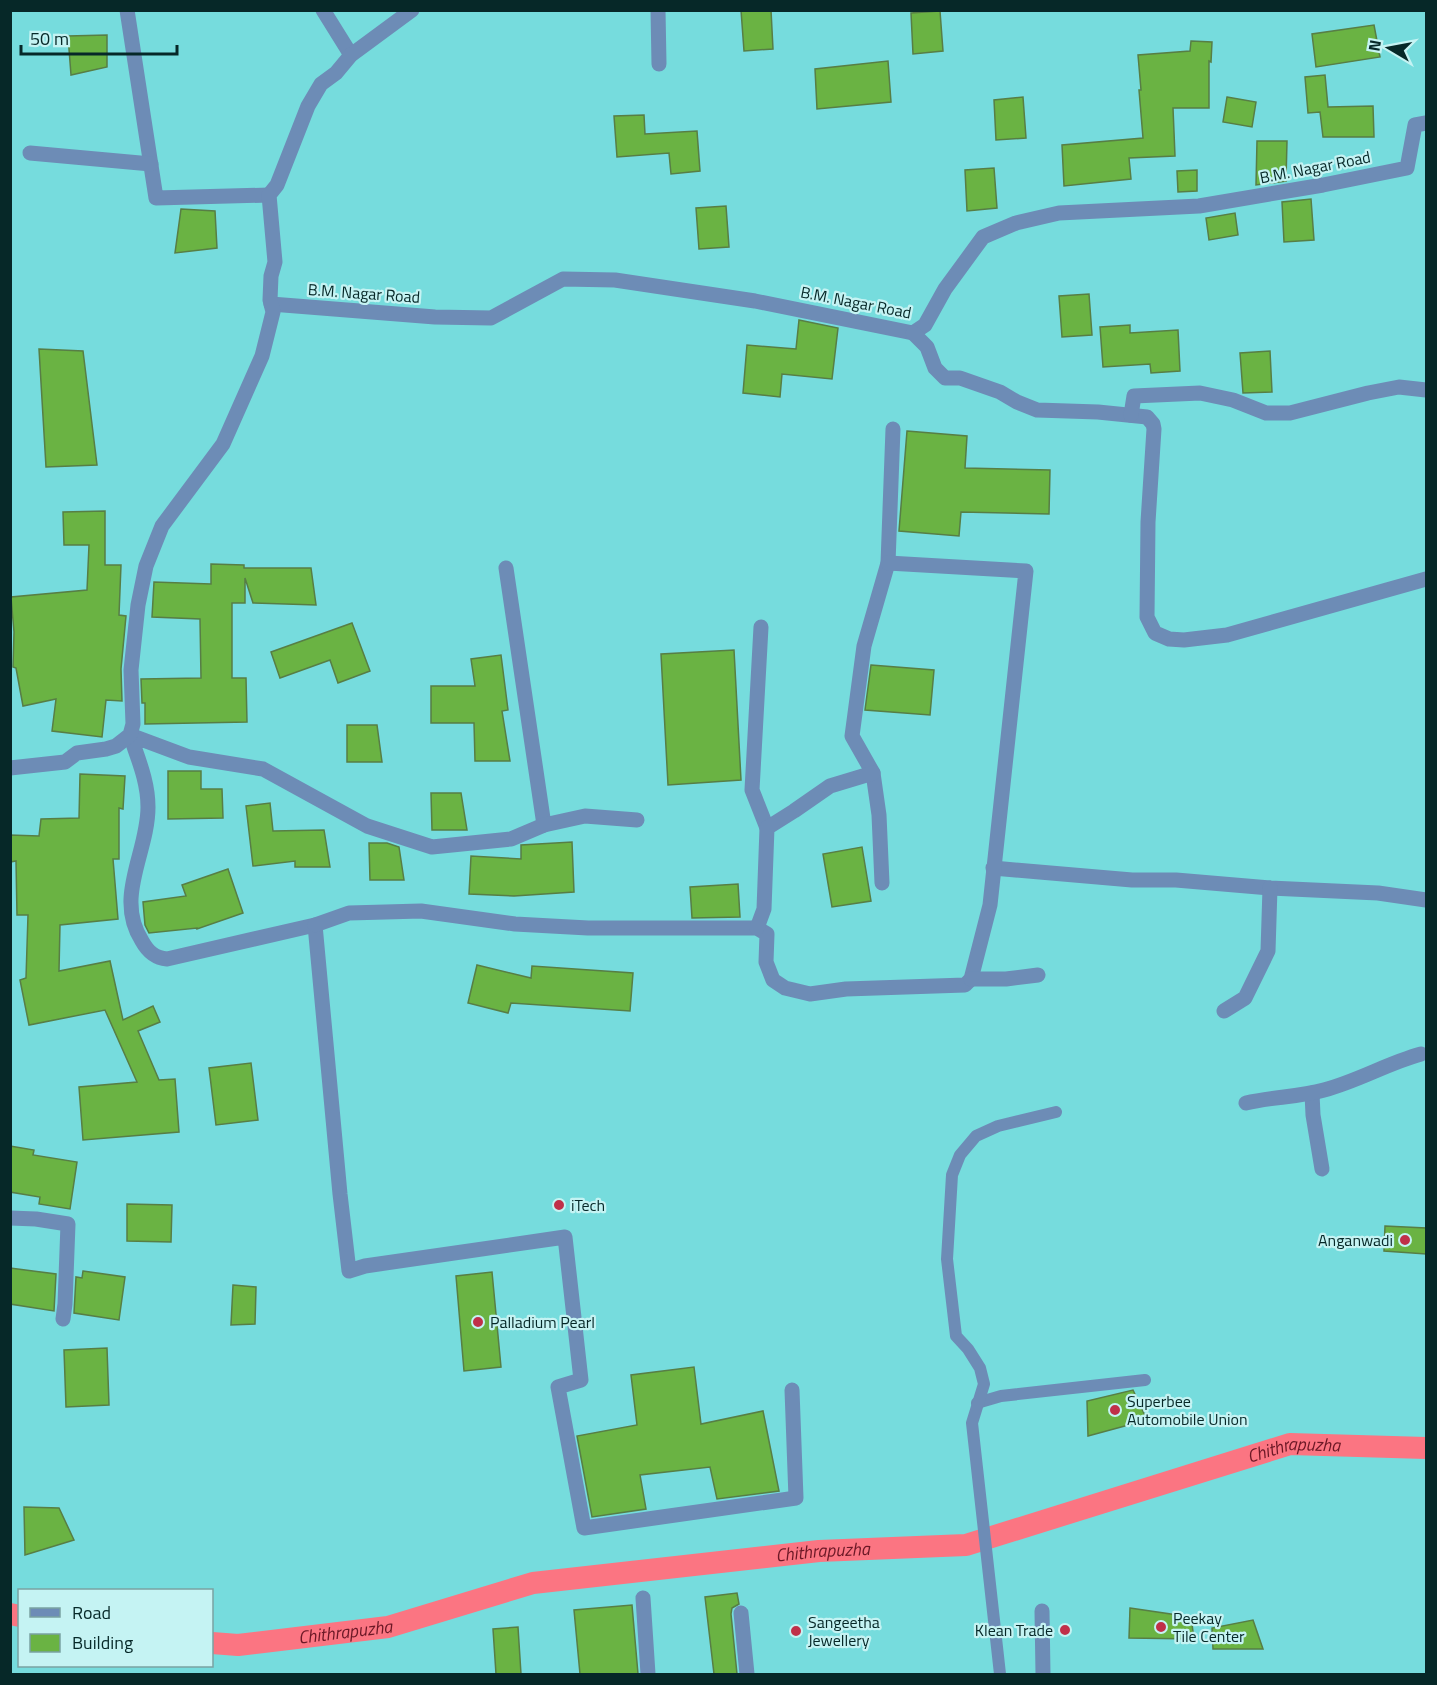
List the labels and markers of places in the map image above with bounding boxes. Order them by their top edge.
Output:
place label: iTech [571,1193,605,1217]
marker: iTech [552,1198,566,1212]
place label: Anganwadi [1318,1228,1393,1252]
marker: Anganwadi [1398,1233,1412,1247]
place label: Palladium Pearl [490,1310,595,1334]
marker: Palladium Pearl [471,1315,485,1329]
place label: Superbee Automobile Union [1127,1389,1248,1431]
marker: Superbee Automobile Union [1108,1403,1122,1417]
place label: Peekay Tile Center [1173,1606,1245,1648]
place label: Sangeetha Jewellery [808,1610,880,1652]
place label: Klean Trade [975,1618,1053,1642]
marker: Peekay Tile Center [1154,1620,1168,1634]
marker: Klean Trade [1058,1623,1072,1637]
marker: Sangeetha Jewellery [789,1624,803,1638]

